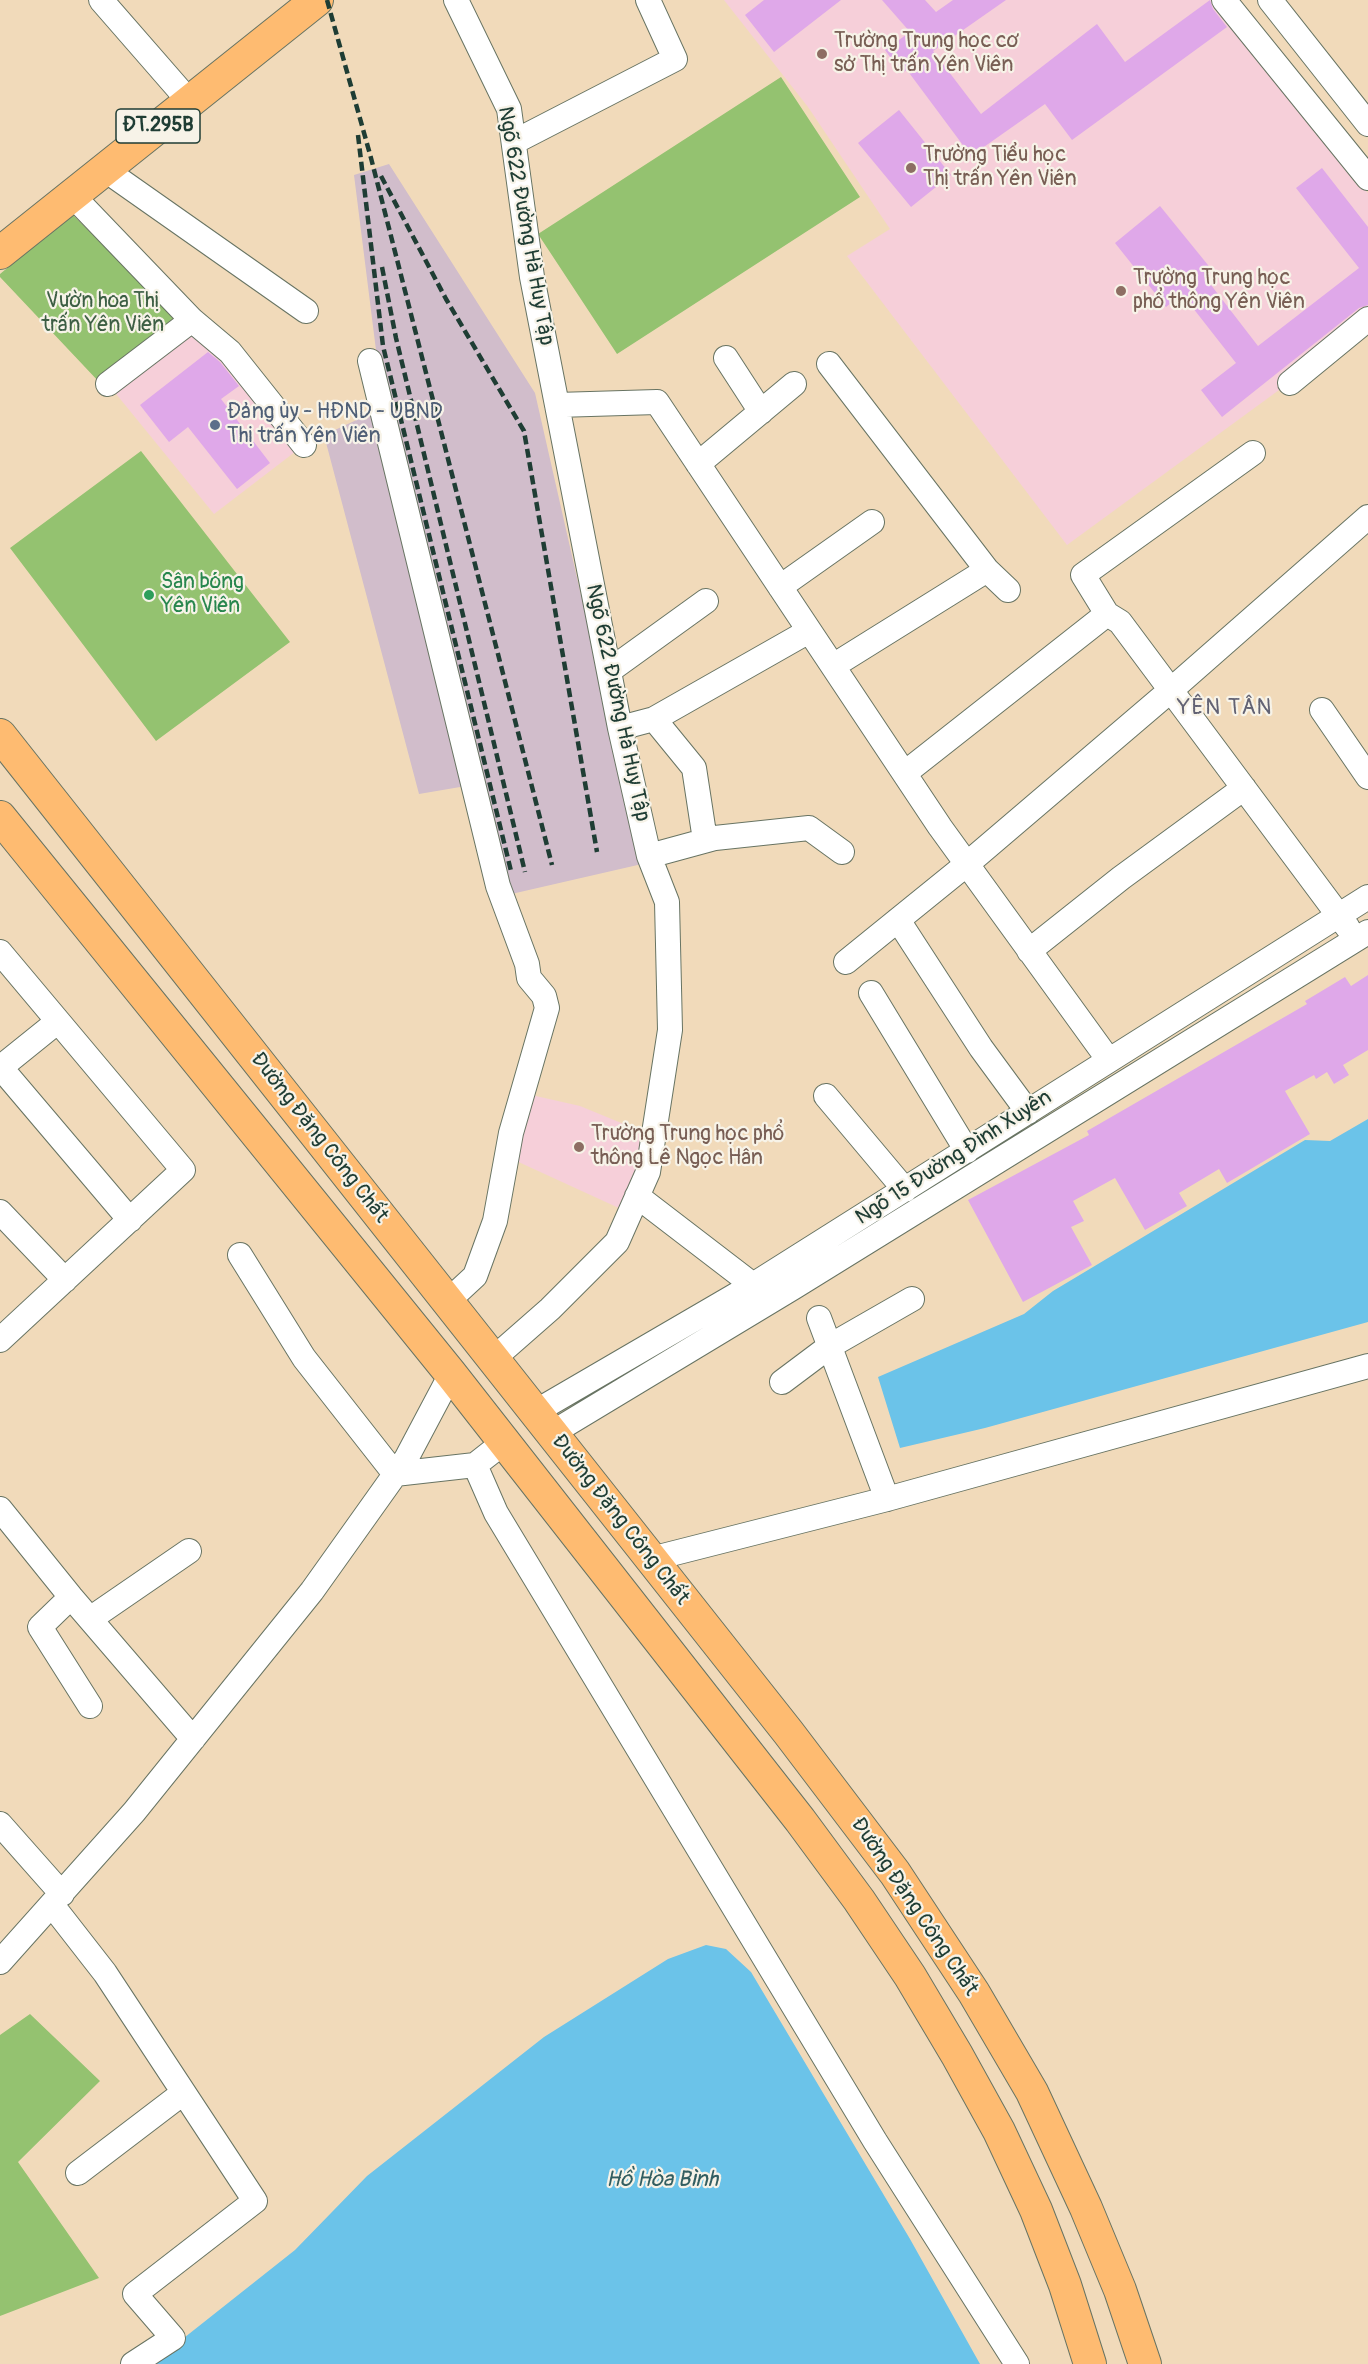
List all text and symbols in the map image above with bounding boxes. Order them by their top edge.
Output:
place label: Trường Trung học cơ sở Thị trấn Yên Viên [834,29,1018,79]
marker: Trường Trung học cơ sở Thị trấn Yên Viên [815,47,829,61]
street label: Ngõ 622 Đường Hà Huy Tập [492,105,558,347]
road number: ĐT.295B [116,109,200,143]
place label: Trường Tiểu học Thị trấn Yên Viên [923,143,1077,193]
marker: Trường Tiểu học Thị trấn Yên Viên [904,161,918,175]
place label: Trường Trung học phổ thông Yên Viên [1133,266,1305,316]
marker: Trường Trung học phổ thông Yên Viên [1114,284,1128,298]
park label: Vườn hoa Thị trấn Yên Viên [42,289,164,339]
place label: Đảng ủy - HĐND - UBND Thị trấn Yên Viên [227,400,443,450]
marker: Đảng ủy - HĐND - UBND Thị trấn Yên Viên [208,418,222,432]
place label: Sân bóng Yên Viên [161,570,244,620]
street label: Ngõ 622 Đường Hà Huy Tập [580,582,654,824]
marker: Sân bóng Yên Viên [142,588,156,602]
district label: YÊN TÂN [1177,695,1273,721]
street label: Đường Đặng Công Chất [245,1048,393,1228]
street label: Ngõ 15 Đường Đình Xuyên [851,1085,1057,1231]
place label: Trường Trung học phổ thông Lê Ngọc Hân [591,1122,784,1172]
marker: Trường Trung học phổ thông Lê Ngọc Hân [572,1140,586,1154]
street label: Đường Đặng Công Chất [546,1430,694,1610]
street label: Đường Đặng Công Chất [845,1813,983,2001]
water label: Hồ Hòa Bình [606,2167,718,2193]

